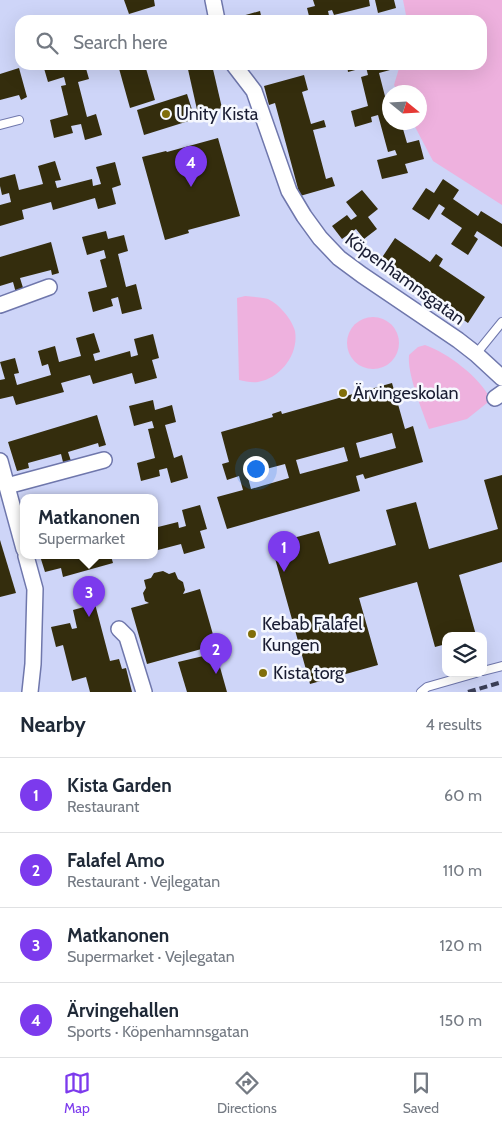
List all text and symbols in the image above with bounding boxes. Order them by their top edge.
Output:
search box [15,15,487,70]
icon: search [33,29,61,57]
text: Search here [73,31,167,54]
north arrow [382,85,427,130]
place label: Unity Kista [176,103,259,125]
marker: Unity Kista [160,108,172,120]
pin: 4 [175,146,207,187]
street label: Köpenhamnsgatan [341,228,469,330]
place label: Ärvingeskolan [353,382,459,404]
marker: Ärvingeskolan [337,387,349,399]
your location [243,456,269,482]
popup [20,494,158,559]
text: Matkanonen [38,506,140,529]
text: Supermarket [38,529,125,548]
pin: 1 [268,531,300,572]
pin: 3 [73,576,105,617]
place label: Kebab Falafel Kungen [262,613,363,656]
marker: Kebab Falafel Kungen [246,628,258,640]
map controls [442,632,487,677]
button: layers [442,632,487,677]
pin: 2 [200,633,232,674]
place label: Kista torg [273,662,345,684]
marker: Kista torg [257,667,269,679]
text: Nearby [20,712,86,737]
text: 4 results [425,715,482,734]
text: Kista Garden [67,774,172,797]
text: 1 [33,786,39,805]
text: 60 m [444,786,482,805]
text: Restaurant [67,797,139,816]
text: Falafel Amo [67,849,165,872]
text: 2 [32,861,40,880]
text: 110 m [443,861,482,880]
text: Restaurant · Vejlegatan [67,872,220,891]
text: Matkanonen [67,924,169,947]
text: 3 [32,936,40,955]
text: 120 m [440,936,482,955]
text: Supermarket · Vejlegatan [67,947,235,966]
text: Ärvingehallen [67,999,179,1022]
text: 4 [31,1011,41,1030]
text: 150 m [439,1011,482,1030]
text: Sports · Köpenhamnsgatan [67,1022,249,1041]
tab: Map [63,1069,91,1117]
tab: Directions [217,1069,277,1117]
tab: Saved [403,1069,439,1117]

